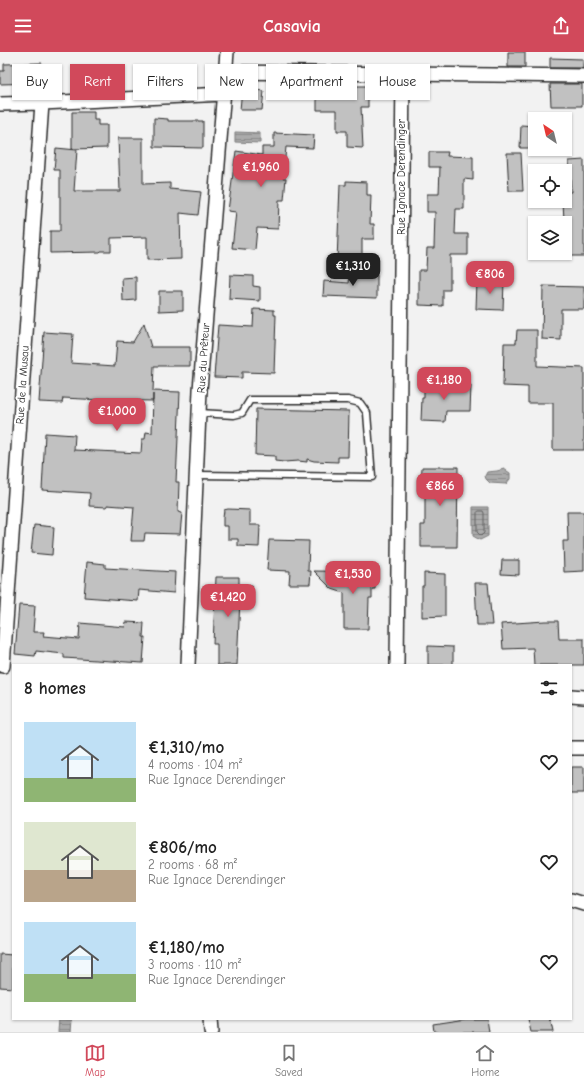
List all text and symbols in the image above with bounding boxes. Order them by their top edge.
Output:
icon: menu [12,15,34,37]
icon: share [550,15,572,37]
text: Casavia [263,16,321,37]
chip: Buy [12,64,62,100]
chip: Rent [70,64,125,100]
chip: Filters [133,64,197,100]
chip: New [205,64,258,100]
chip: Apartment [266,64,357,100]
chip: House [365,64,430,100]
north arrow [528,112,572,156]
map controls [528,112,572,260]
street label: Rue Ignace Derendinger [395,118,408,235]
pin: €1,960 [228,154,294,188]
text: €1,960 [242,159,280,174]
button: locate [528,164,572,208]
button: layers [528,216,572,260]
pin: €1,310 [320,253,386,287]
text: €1,310 [335,258,371,273]
pin: €806 [466,261,514,295]
text: €806 [475,266,505,281]
street label: Rue du Prêteur [195,322,212,394]
street label: Rue de la Musau [13,345,32,425]
pin: €1,180 [411,367,477,401]
text: €1,180 [426,372,462,387]
pin: €1,000 [84,398,150,432]
text: €1,000 [98,403,136,418]
pin: €866 [416,473,464,507]
text: €866 [425,478,455,493]
pin: €1,530 [320,561,386,595]
text: €1,530 [334,566,372,581]
pin: €1,420 [195,584,261,618]
text: €1,420 [210,589,246,604]
icon: filters [538,677,560,699]
text: 8 homes [24,679,86,698]
icon: home [56,738,104,786]
text: €1,310/mo [148,738,224,757]
icon: heart [538,751,560,773]
text: 4 rooms · 104 m² [148,757,242,772]
text: Rue Ignace Derendinger [148,772,285,787]
icon: home [56,838,104,886]
text: €806/mo [148,838,217,857]
icon: heart [538,851,560,873]
text: 2 rooms · 68 m² [148,857,237,872]
text: Rue Ignace Derendinger [148,872,285,887]
icon: home [56,938,104,986]
text: €1,180/mo [148,938,225,957]
icon: heart [538,951,560,973]
text: 3 rooms · 110 m² [148,957,241,972]
text: Rue Ignace Derendinger [148,972,285,987]
tab: Map [84,1042,106,1079]
tab: Saved [275,1042,303,1079]
tab: Home [471,1042,500,1079]

